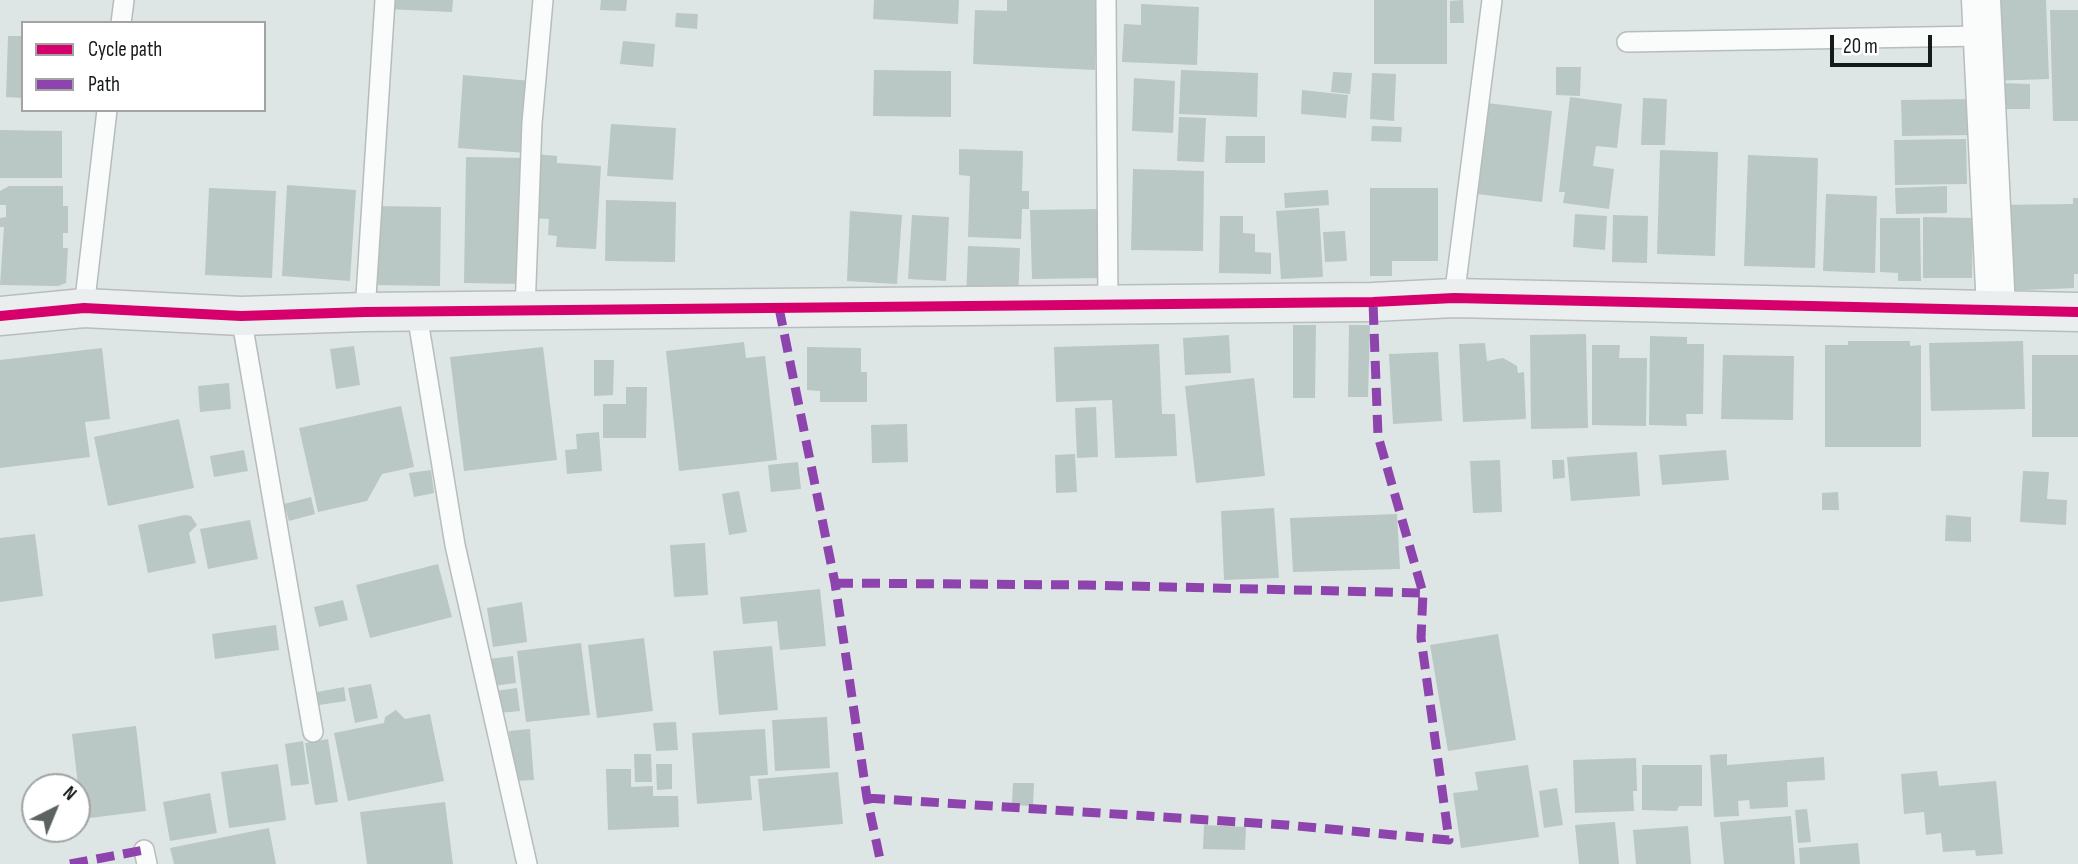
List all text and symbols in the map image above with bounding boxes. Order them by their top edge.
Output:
legend [21,21,266,112]
scale bar [1833,21,1934,65]
text: 20 m [1843,34,1878,59]
text: Cycle path [88,37,162,62]
text: Path [88,72,120,97]
north arrow [21,773,91,843]
text: N [58,782,81,806]

